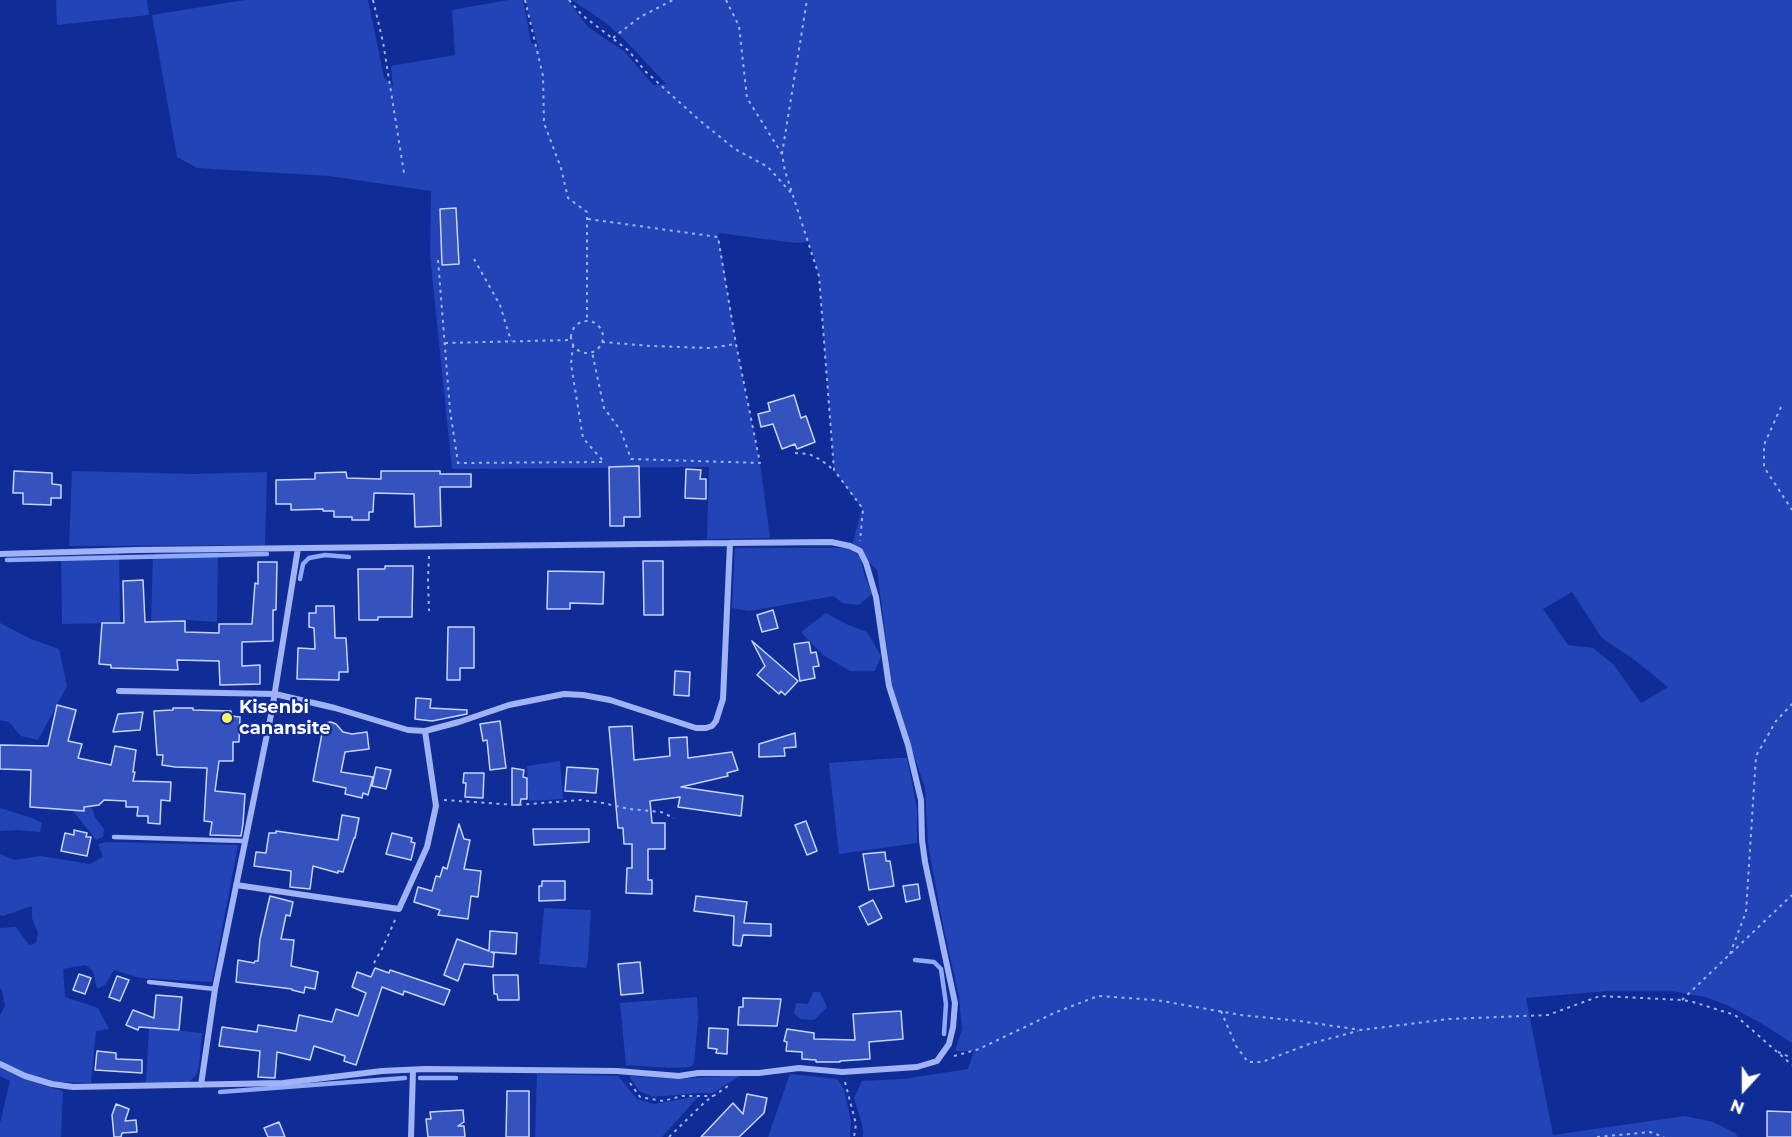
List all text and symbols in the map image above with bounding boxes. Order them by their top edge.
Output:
place label: Kisenbi canansite [239,697,331,740]
marker: Kisenbi canansite [220,711,234,725]
north arrow [1714,1059,1774,1119]
text: N [1728,1095,1747,1117]

